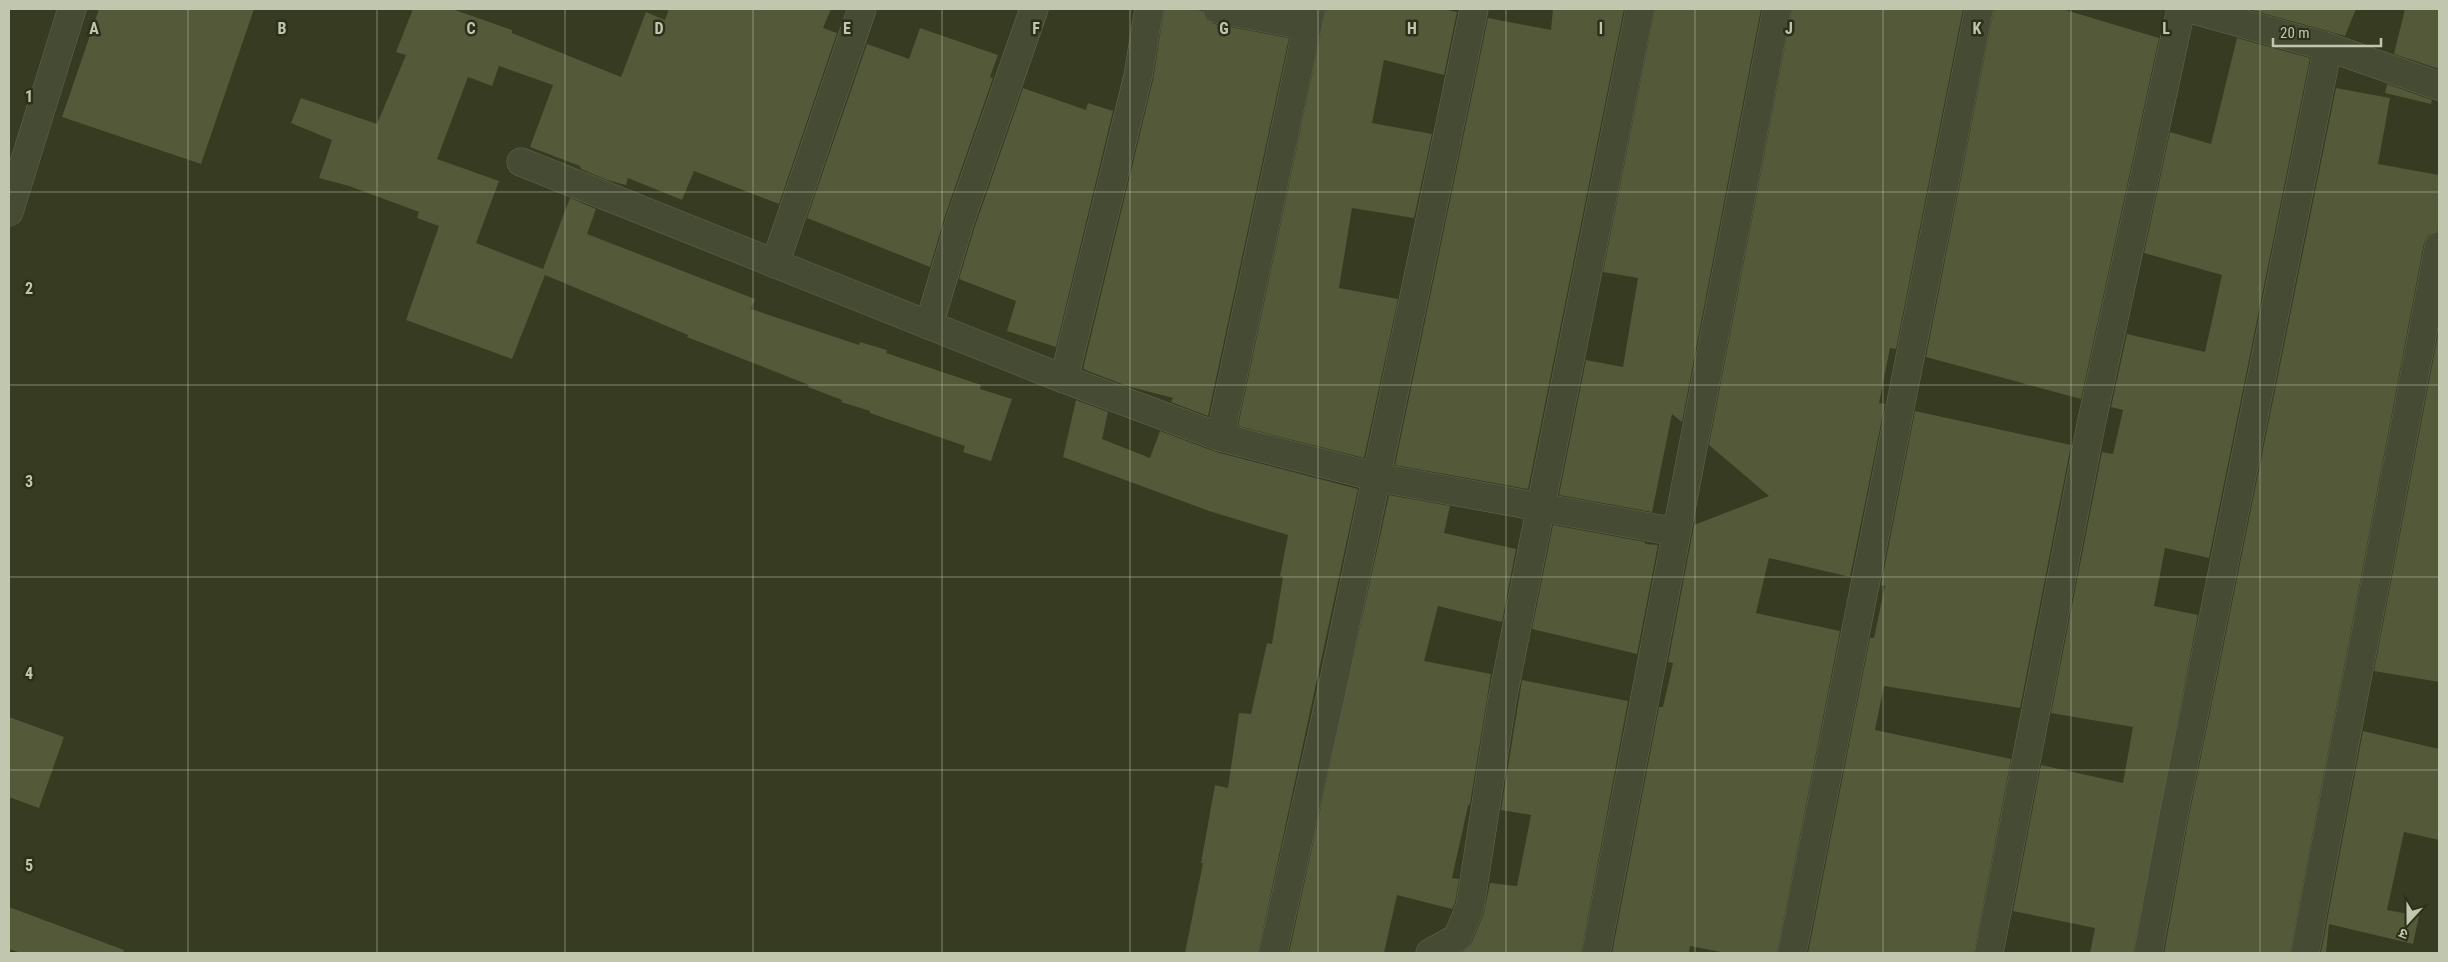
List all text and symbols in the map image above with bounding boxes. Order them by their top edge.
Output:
scale bar [2273,15,2380,47]
text: A [89,19,99,38]
text: B [278,19,287,38]
text: C [466,19,476,38]
text: D [654,19,664,38]
text: E [843,19,851,38]
text: F [1032,19,1040,38]
text: G [1219,19,1229,38]
text: H [1407,19,1417,38]
text: I [1599,19,1603,38]
text: J [1785,19,1793,38]
text: K [1973,19,1982,38]
text: L [2162,19,2170,38]
text: 20 m [2280,24,2310,42]
text: 1 [25,87,33,106]
text: 2 [25,279,33,298]
text: 3 [25,472,33,491]
text: 4 [25,664,33,683]
text: 5 [25,856,33,875]
north arrow [2383,897,2433,947]
text: उ [2396,925,2410,943]

